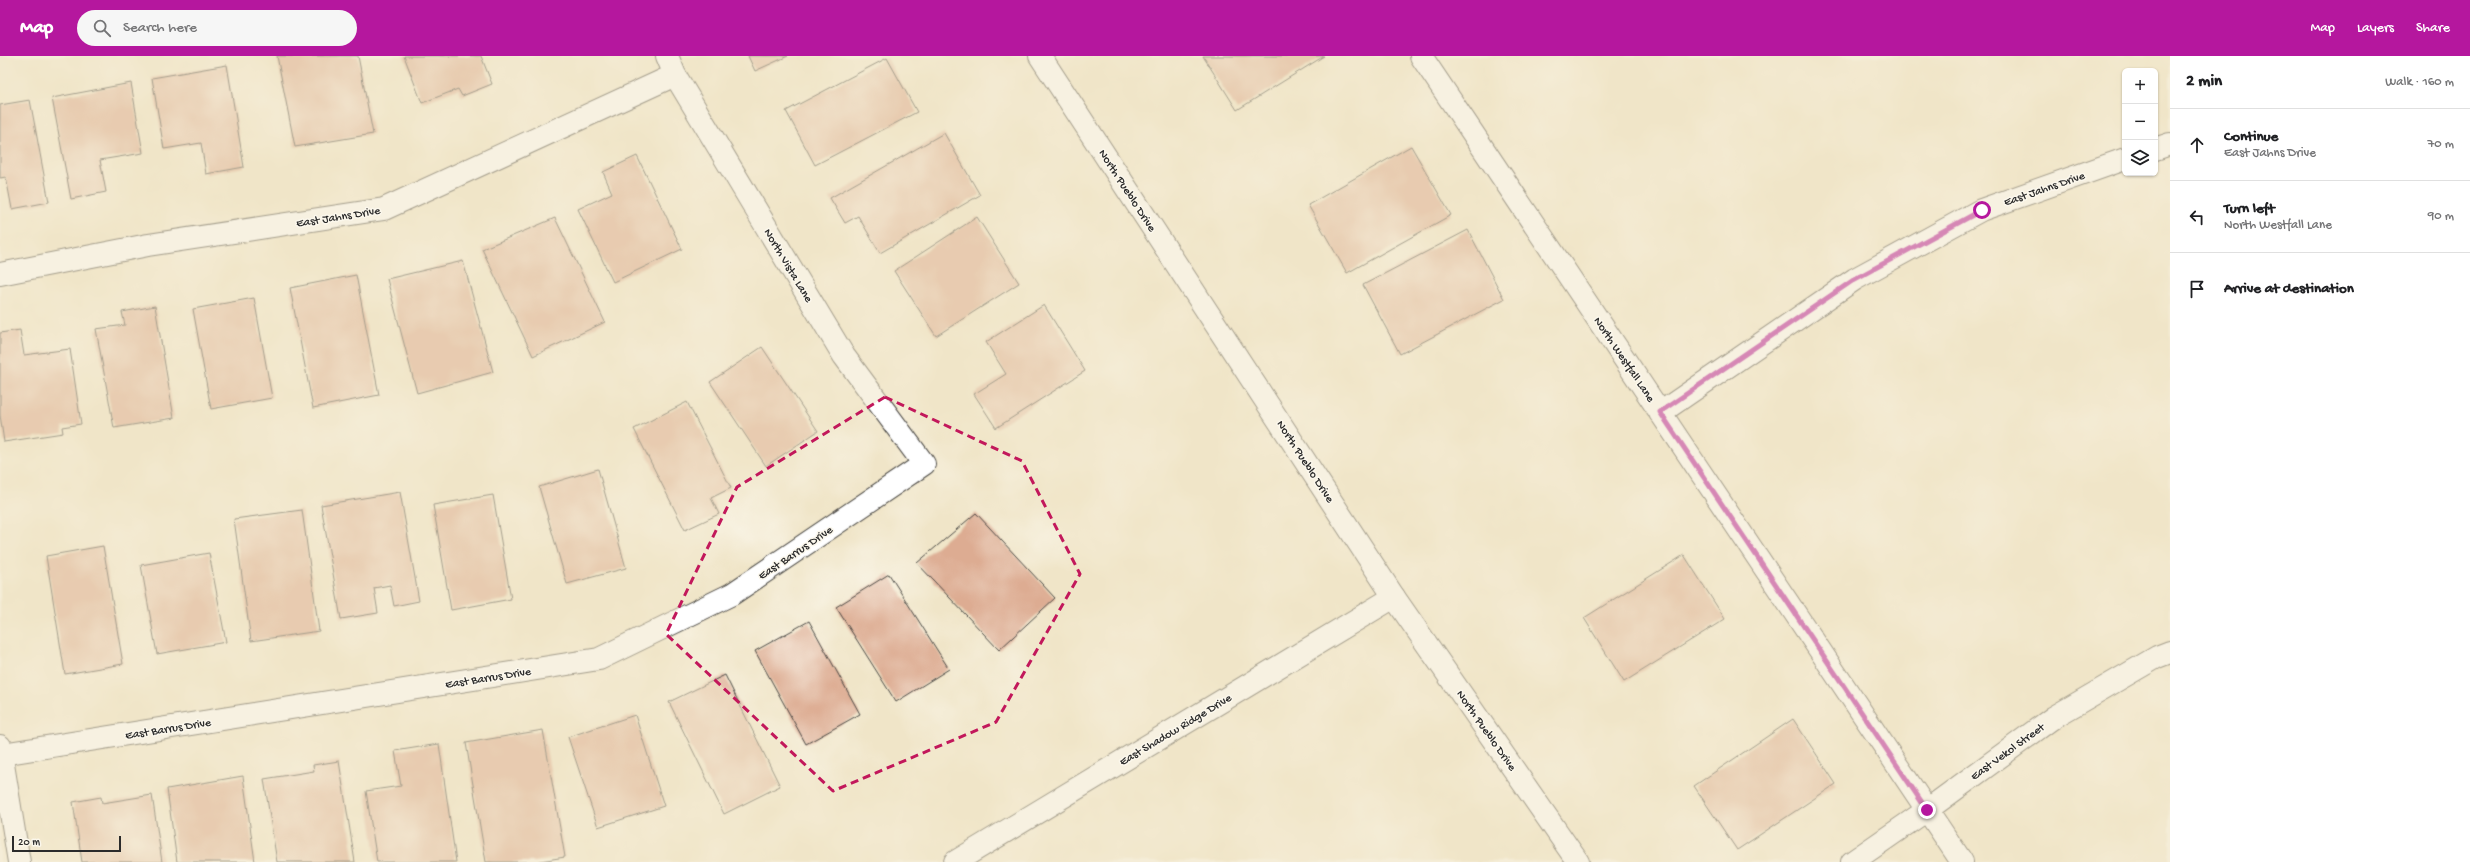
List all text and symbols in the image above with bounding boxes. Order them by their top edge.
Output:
search box [77,10,357,46]
text: Map [20,17,53,40]
icon: search [91,17,113,39]
text: Search here [123,19,197,37]
text: Map [2311,20,2335,37]
text: Layers [2357,20,2394,37]
text: Share [2416,20,2450,37]
map controls [2122,68,2158,176]
button: + [2122,68,2158,104]
text: 2 min [2186,72,2222,92]
text: Walk · 160 m [2385,75,2454,90]
button: − [2122,104,2158,140]
text: Continue [2224,128,2278,146]
icon: ahead [2186,134,2208,156]
text: 70 m [2428,137,2454,152]
button: layers [2122,140,2158,176]
text: East Jahns Drive [2224,146,2316,161]
street label: North Pueblo Drive [1095,147,1159,235]
street label: East Jahns Drive [2002,169,2088,210]
text: Turn left [2224,200,2275,218]
route start [1973,201,1991,219]
street label: East Jahns Drive [295,204,382,232]
icon: left [2186,206,2208,228]
text: 90 m [2428,209,2454,224]
text: North Westfall Lane [2224,218,2332,233]
street label: North Vista Lane [760,227,815,306]
icon: arrive [2186,278,2208,300]
text: Arrive at destination [2224,280,2354,298]
street label: North Westfall Lane [1590,315,1657,406]
street label: North Pueblo Drive [1273,418,1337,506]
street label: East Barrus Drive [756,523,837,584]
street label: East Barrus Drive [444,665,533,693]
street label: North Pueblo Drive [1452,688,1519,775]
street label: East Shadow Ridge Drive [1117,691,1235,770]
street label: East Barrus Drive [124,716,213,744]
street label: East Vekol Street [1968,720,2049,784]
route end [1918,801,1936,819]
scale bar [12,834,121,853]
text: 20 m [18,837,40,849]

